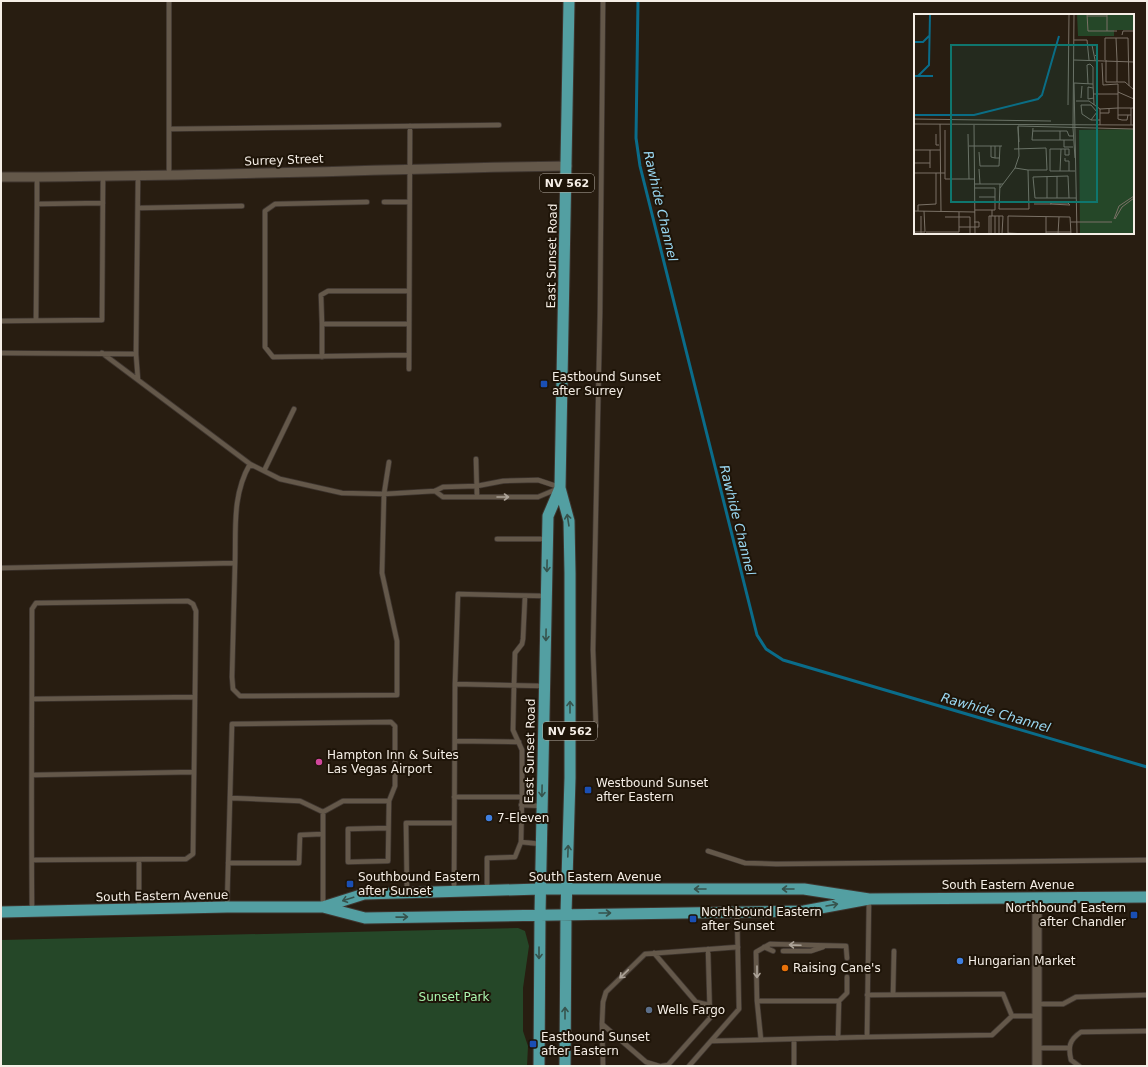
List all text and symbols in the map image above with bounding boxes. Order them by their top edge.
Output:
inset map [914,14,1134,234]
water label: Rawhide Channel [640,149,681,263]
street label: Surrey Street [244,152,324,168]
road number: NV 562 [540,174,594,192]
street label: East Sunset Road [544,203,560,309]
place label: Eastbound Sunset after Surrey [552,370,661,398]
marker: Eastbound Sunset after Surrey [539,379,549,389]
water label: Rawhide Channel [717,463,759,577]
one-way arrow [496,493,509,501]
one-way arrow [564,514,572,527]
one-way arrow [543,559,551,572]
one-way arrow [542,628,549,641]
water label: Rawhide Channel [939,690,1053,735]
street label: East Sunset Road [522,698,538,804]
one-way arrow [566,701,574,714]
road number: NV 562 [543,722,597,740]
place label: Hampton Inn & Suites Las Vegas Airport [327,748,459,776]
marker: Hampton Inn & Suites Las Vegas Airport [314,757,324,767]
place label: Westbound Sunset after Eastern [596,776,709,804]
one-way arrow [538,784,546,797]
marker: Westbound Sunset after Eastern [583,785,593,795]
place label: 7-Eleven [497,811,549,825]
marker: 7-Eleven [484,813,494,823]
one-way arrow [565,844,572,857]
place label: Southbound Eastern after Sunset [358,870,480,898]
street label: South Eastern Avenue [529,870,661,884]
street label: South Eastern Avenue [942,878,1074,892]
marker: Southbound Eastern after Sunset [345,879,355,889]
one-way arrow [694,885,707,893]
one-way arrow [782,885,795,893]
street label: South Eastern Avenue [96,888,228,904]
one-way arrow [342,896,355,903]
one-way arrow [825,901,838,909]
place label: Northbound Eastern after Chandler [1005,901,1126,929]
place label: Northbound Eastern after Sunset [701,905,822,933]
one-way arrow [598,909,611,917]
marker: Northbound Eastern after Chandler [1129,910,1139,920]
one-way arrow [395,914,408,921]
marker: Northbound Eastern after Sunset [688,914,698,924]
one-way arrow [789,941,802,948]
one-way arrow [535,946,543,959]
place label: Hungarian Market [968,954,1076,968]
marker: Hungarian Market [955,956,965,966]
place label: Raising Cane's [793,961,881,975]
marker: Raising Cane's [780,963,790,973]
one-way arrow [753,965,760,978]
one-way arrow [619,970,629,979]
park label: Sunset Park [419,990,490,1004]
place label: Wells Fargo [657,1003,725,1017]
marker: Wells Fargo [644,1005,654,1015]
one-way arrow [561,1007,569,1020]
place label: Eastbound Sunset after Eastern [541,1030,650,1058]
marker: Eastbound Sunset after Eastern [528,1039,538,1049]

